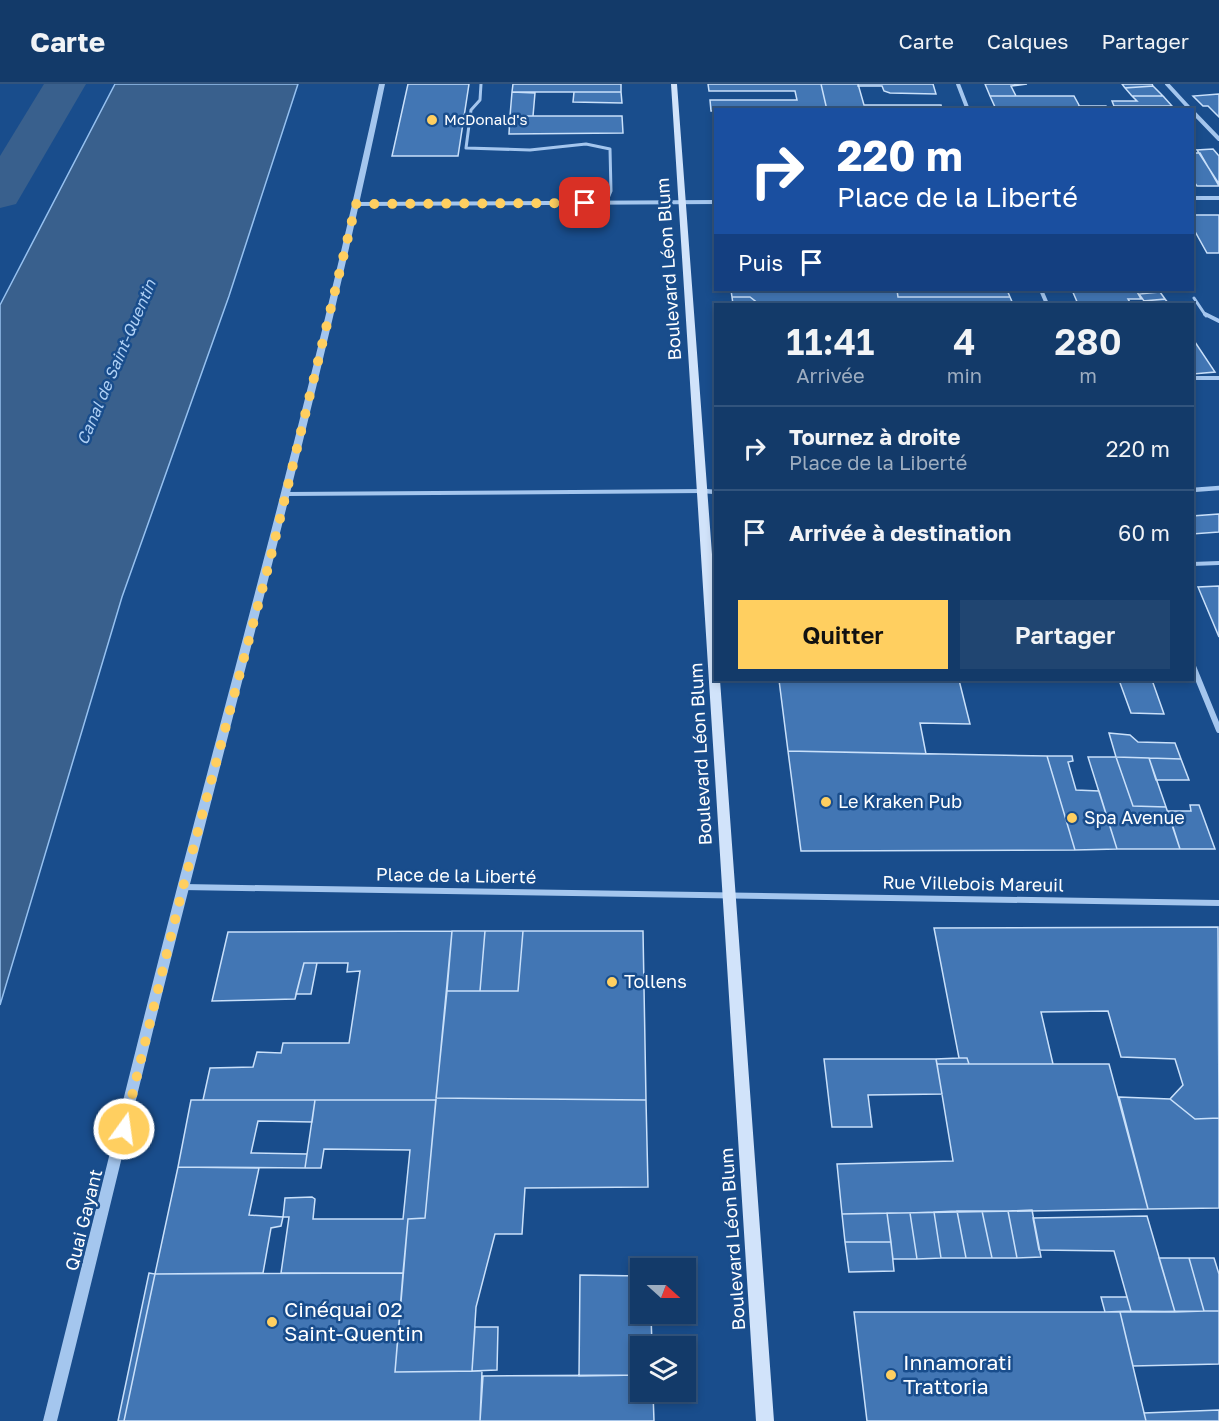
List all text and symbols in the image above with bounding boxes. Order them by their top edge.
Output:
text: Carte [30,25,105,58]
text: Carte [898,28,954,54]
text: Calques [987,28,1068,54]
text: Partager [1101,28,1189,54]
place label: McDonald's [444,110,527,128]
marker: McDonald's [425,113,439,127]
text: 220 m [837,130,963,180]
icon: right [738,132,816,210]
pin [559,177,610,228]
street label: Boulevard Léon Blum [651,177,685,361]
text: Place de la Liberté [837,181,1078,213]
icon: arrive [568,186,601,219]
icon: arrive [795,246,828,279]
text: Puis [738,249,783,276]
water label: Canal de Saint-Quentin [72,275,160,448]
text: 11:41 [786,320,875,363]
text: 4 [953,320,976,363]
text: 280 [1054,320,1122,363]
text: Arrivée [796,363,865,387]
text: min [947,363,982,387]
text: m [1079,363,1097,387]
text: Tournez à droite [789,423,960,450]
icon: right [738,432,771,465]
text: 220 m [1106,435,1170,462]
text: Place de la Liberté [789,450,967,474]
icon: arrive [738,516,771,549]
text: Arrivée à destination [789,519,1011,546]
text: 60 m [1118,519,1170,546]
button: Quitter [738,600,948,669]
button: Partager [960,600,1170,669]
street label: Boulevard Léon Blum [684,662,716,846]
place label: Le Kraken Pub [838,790,962,812]
marker: Le Kraken Pub [819,795,833,809]
place label: Spa Avenue [1084,806,1185,828]
marker: Spa Avenue [1065,811,1079,825]
street label: Place de la Liberté [376,863,536,887]
street label: Rue Villebois Mareuil [882,870,1064,896]
place label: Tollens [624,970,687,992]
marker: Tollens [605,975,619,989]
position arrow [92,1097,156,1161]
street label: Boulevard Léon Blum [715,1147,749,1331]
street label: Quai Gayant [60,1167,106,1273]
north arrow [630,1258,696,1324]
map controls [630,1258,696,1402]
place label: Cinéquai 02 Saint-Quentin [284,1296,424,1346]
marker: Cinéquai 02 Saint-Quentin [265,1315,279,1329]
button: layers [630,1336,696,1402]
place label: Innamorati Trattoria [903,1349,1012,1399]
marker: Innamorati Trattoria [884,1368,898,1382]

